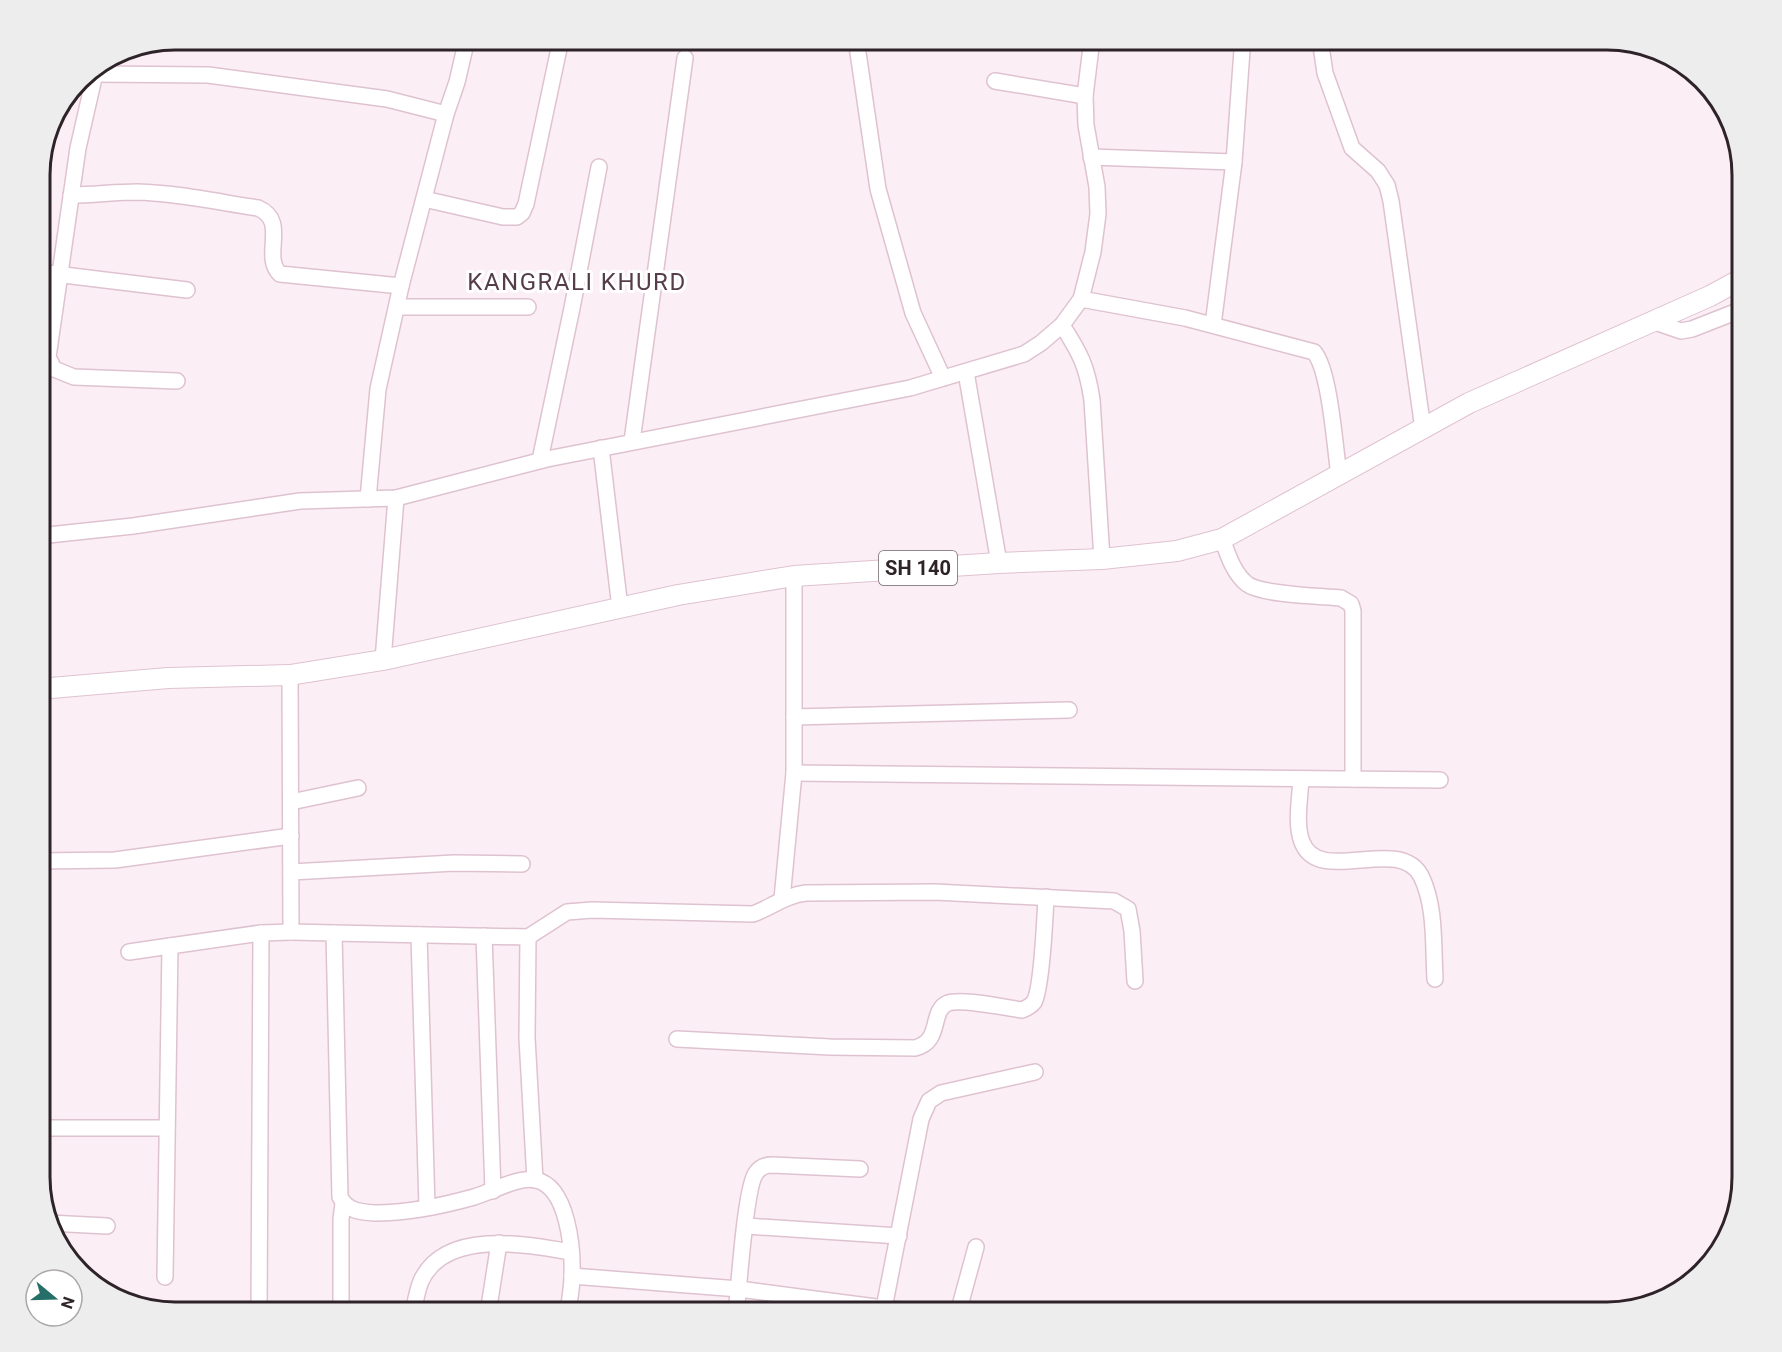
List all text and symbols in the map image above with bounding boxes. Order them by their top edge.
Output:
district label: KANGRALI KHURD [467,268,687,296]
road number: SH 140 [879,551,957,585]
north arrow [24,1268,84,1328]
text: N [57,1294,79,1311]

